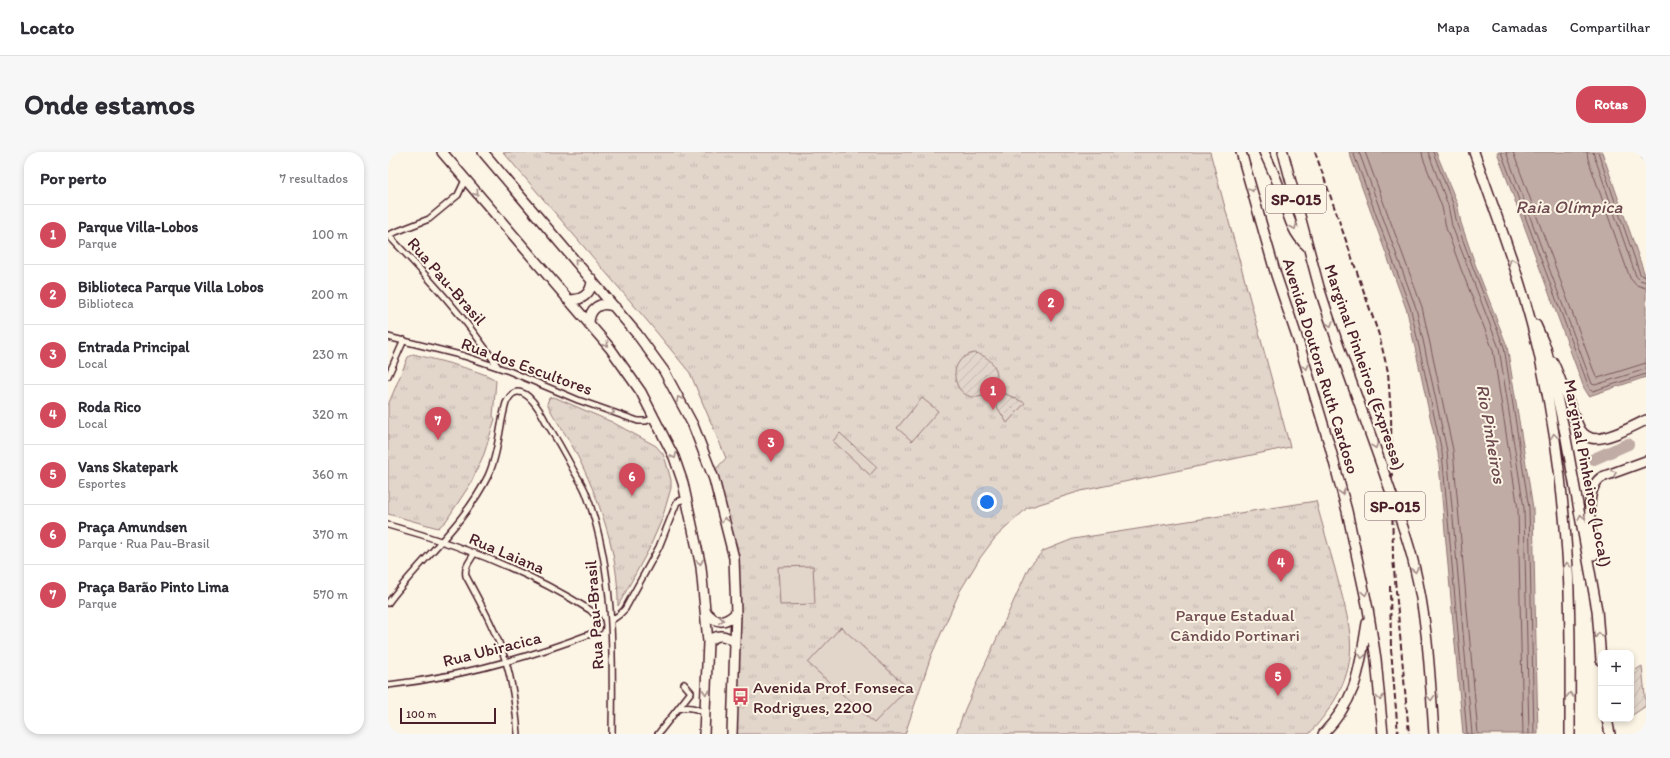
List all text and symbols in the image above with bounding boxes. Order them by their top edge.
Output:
text: Locato [20,16,74,39]
text: Mapa [1437,19,1470,36]
text: Camadas [1492,19,1548,36]
text: Compartilhar [1570,19,1650,36]
button: Rotas [1576,86,1646,123]
text: Onde estamos [24,87,195,121]
text: Por perto [40,168,107,188]
text: 7 resultados [280,171,348,186]
road number: SP-015 [1266,185,1326,213]
one-way arrow [1247,186,1255,193]
one-way arrow [472,188,479,195]
water label: Raia Olímpica [1516,196,1624,218]
text: Parque Villa-Lobos [78,218,198,236]
one-way arrow [1289,224,1297,231]
text: 1 [50,227,56,242]
text: 100 m [312,227,348,242]
street label: Rua Pau-Brasil [404,233,491,329]
text: Parque [78,236,117,251]
street label: Avenida Doutora Ruth Cardoso [1279,256,1363,476]
one-way arrow [1508,257,1516,264]
one-way arrow [574,259,581,266]
street label: Marginal Pinheiros (Expressa) [1320,261,1410,473]
text: Biblioteca Parque Villa Lobos [78,278,264,296]
text: 2 [50,287,56,302]
text: 200 m [311,287,348,302]
pin: 2 [1038,289,1064,322]
text: Biblioteca [78,296,134,311]
one-way arrow [1325,320,1334,327]
street label: Rua dos Escultores [459,333,595,399]
text: Entrada Principal [78,338,190,356]
one-way arrow [602,340,609,347]
text: 3 [49,347,57,362]
text: 230 m [312,347,348,362]
text: Local [78,356,107,371]
one-way arrow [1301,363,1310,370]
pin: 1 [980,377,1006,410]
street label: Marginal Pinheiros (Local) [1560,378,1616,568]
water label: Rio Pinheiros [1471,383,1511,486]
one-way arrow [677,395,684,403]
text: Roda Rico [78,398,141,416]
text: 4 [49,407,57,422]
text: 320 m [312,407,348,422]
pin: 7 [425,407,451,440]
one-way arrow [609,407,616,415]
text: Local [78,416,107,431]
pin: 3 [758,429,784,462]
one-way arrow [1550,433,1559,439]
one-way arrow [1370,442,1379,449]
one-way arrow [669,452,676,459]
text: Vans Skatepark [78,458,178,476]
pin: 6 [619,463,645,496]
text: 5 [50,467,56,482]
text: 360 m [312,467,348,482]
one-way arrow [1611,469,1618,477]
text: Esportes [78,476,126,491]
one-way arrow [1337,488,1346,495]
your location [977,492,997,512]
road number: SP-015 [1365,492,1425,520]
one-way arrow [1577,514,1586,520]
one-way arrow [721,517,730,524]
text: Praça Amundsen [78,518,187,536]
text: 6 [50,527,56,542]
text: 370 m [313,527,348,542]
street label: Rua Laiana [466,528,548,578]
text: Parque · Rua Pau-Brasil [78,536,210,551]
pin: 4 [1268,549,1294,582]
street label: Rua Pau-Brasil [580,559,608,670]
one-way arrow [696,559,704,565]
one-way arrow [1563,562,1572,568]
one-way arrow [1411,566,1419,573]
text: Praça Barão Pinto Lima [78,578,229,596]
text: 7 [50,587,56,602]
text: 570 m [313,587,348,602]
one-way arrow [1360,590,1368,597]
text: Parque [78,596,117,611]
park label: Parque Estadual Cândido Portinari [1170,605,1300,645]
one-way arrow [718,616,724,625]
street label: Rua Ubiracica [441,627,543,671]
one-way arrow [1595,632,1604,638]
map controls [1598,650,1634,722]
button: + [1598,650,1634,686]
one-way arrow [1358,653,1367,659]
pin: 5 [1265,663,1291,696]
place label: Avenida Prof. Fonseca Rodrigues, 2200 [753,677,914,717]
button: − [1598,686,1634,722]
bus stop icon: Avenida Prof. Fonseca Rodrigues, 2200 [730,687,750,707]
one-way arrow [701,689,710,695]
one-way arrow [1566,692,1574,698]
one-way arrow [1376,695,1385,701]
one-way arrow [1427,695,1436,701]
scale bar [400,706,496,725]
text: 100 m [406,708,436,721]

